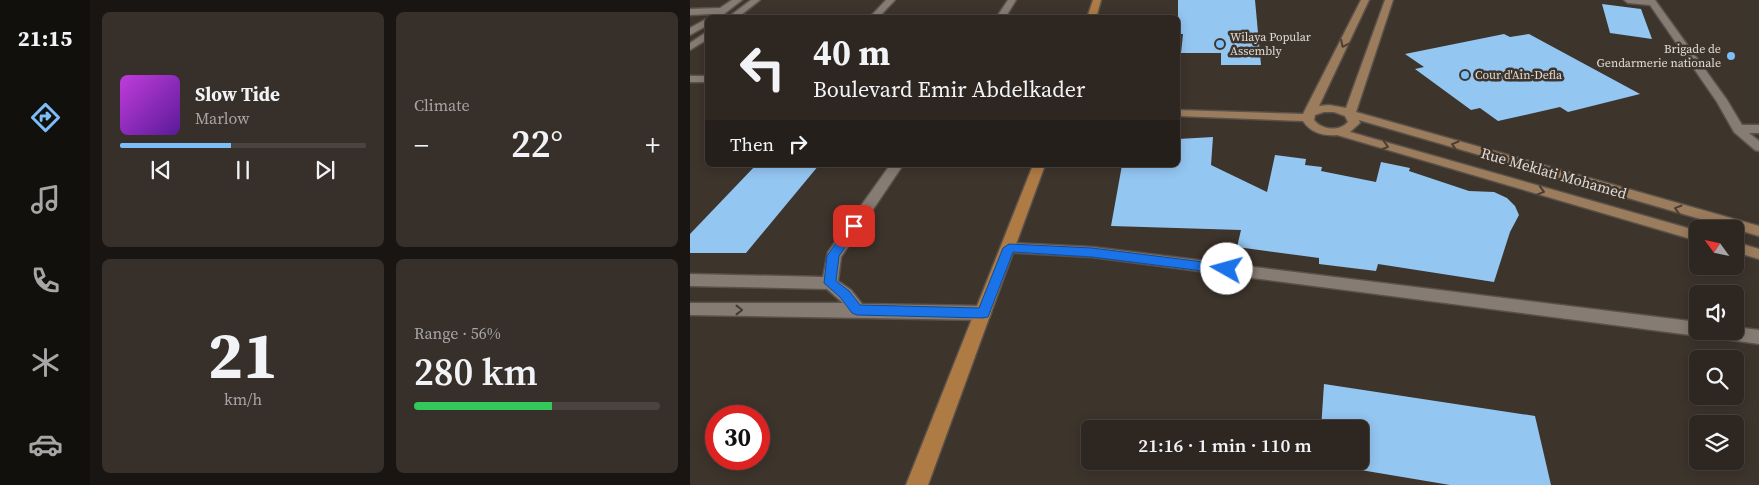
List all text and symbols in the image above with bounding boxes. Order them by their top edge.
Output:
text: 21:15 [18,23,72,53]
text: 40 m [813,29,890,77]
place label: Wilaya Popular Assembly [1230,29,1311,59]
icon: left [730,35,795,100]
marker: Wilaya Popular Assembly [1214,38,1226,50]
one-way arrow [1339,39,1350,48]
place label: Brigade de Gendarmerie nationale [1597,41,1721,71]
marker: Brigade de Gendarmerie nationale [1725,50,1737,62]
place label: Cour d'Ain-Defla [1475,67,1563,83]
marker: Cour d'Ain-Defla [1459,69,1471,81]
text: Boulevard Emir Abdelkader [813,74,1085,104]
text: Slow Tide [195,81,280,107]
text: Climate [414,94,470,116]
icon: directions [28,100,63,135]
text: Marlow [195,107,250,129]
text: 22° [511,118,563,170]
text: − [414,126,429,164]
text: + [645,126,660,164]
icon: right [784,130,812,158]
text: Then [730,131,774,157]
one-way arrow [1381,140,1389,150]
one-way arrow [1451,141,1459,151]
street label: Rue Meklati Mohamed [1479,142,1630,204]
icon: previous [147,156,175,184]
icon: pause [229,156,257,184]
icon: next [311,156,339,184]
icon: music [28,182,63,217]
one-way arrow [1537,185,1545,195]
one-way arrow [1675,204,1683,214]
pin [833,205,875,247]
icon: arrive [840,212,868,240]
north arrow [1689,220,1744,275]
map controls [1689,220,1744,470]
position arrow [1200,242,1252,294]
icon: phone [28,263,63,298]
button: sound [1689,285,1744,340]
one-way arrow [735,305,743,315]
text: 21 [208,311,278,400]
text: Range · 56% [414,322,501,344]
icon: climate [28,345,63,380]
text: 280 km [414,346,538,398]
button: search [1689,350,1744,405]
text: km/h [224,388,262,410]
speed limit sign: 30 [705,405,770,470]
button: layers [1689,415,1744,470]
icon: car [28,427,63,462]
text: 21:16 · 1 min · 110 m [1138,432,1312,458]

